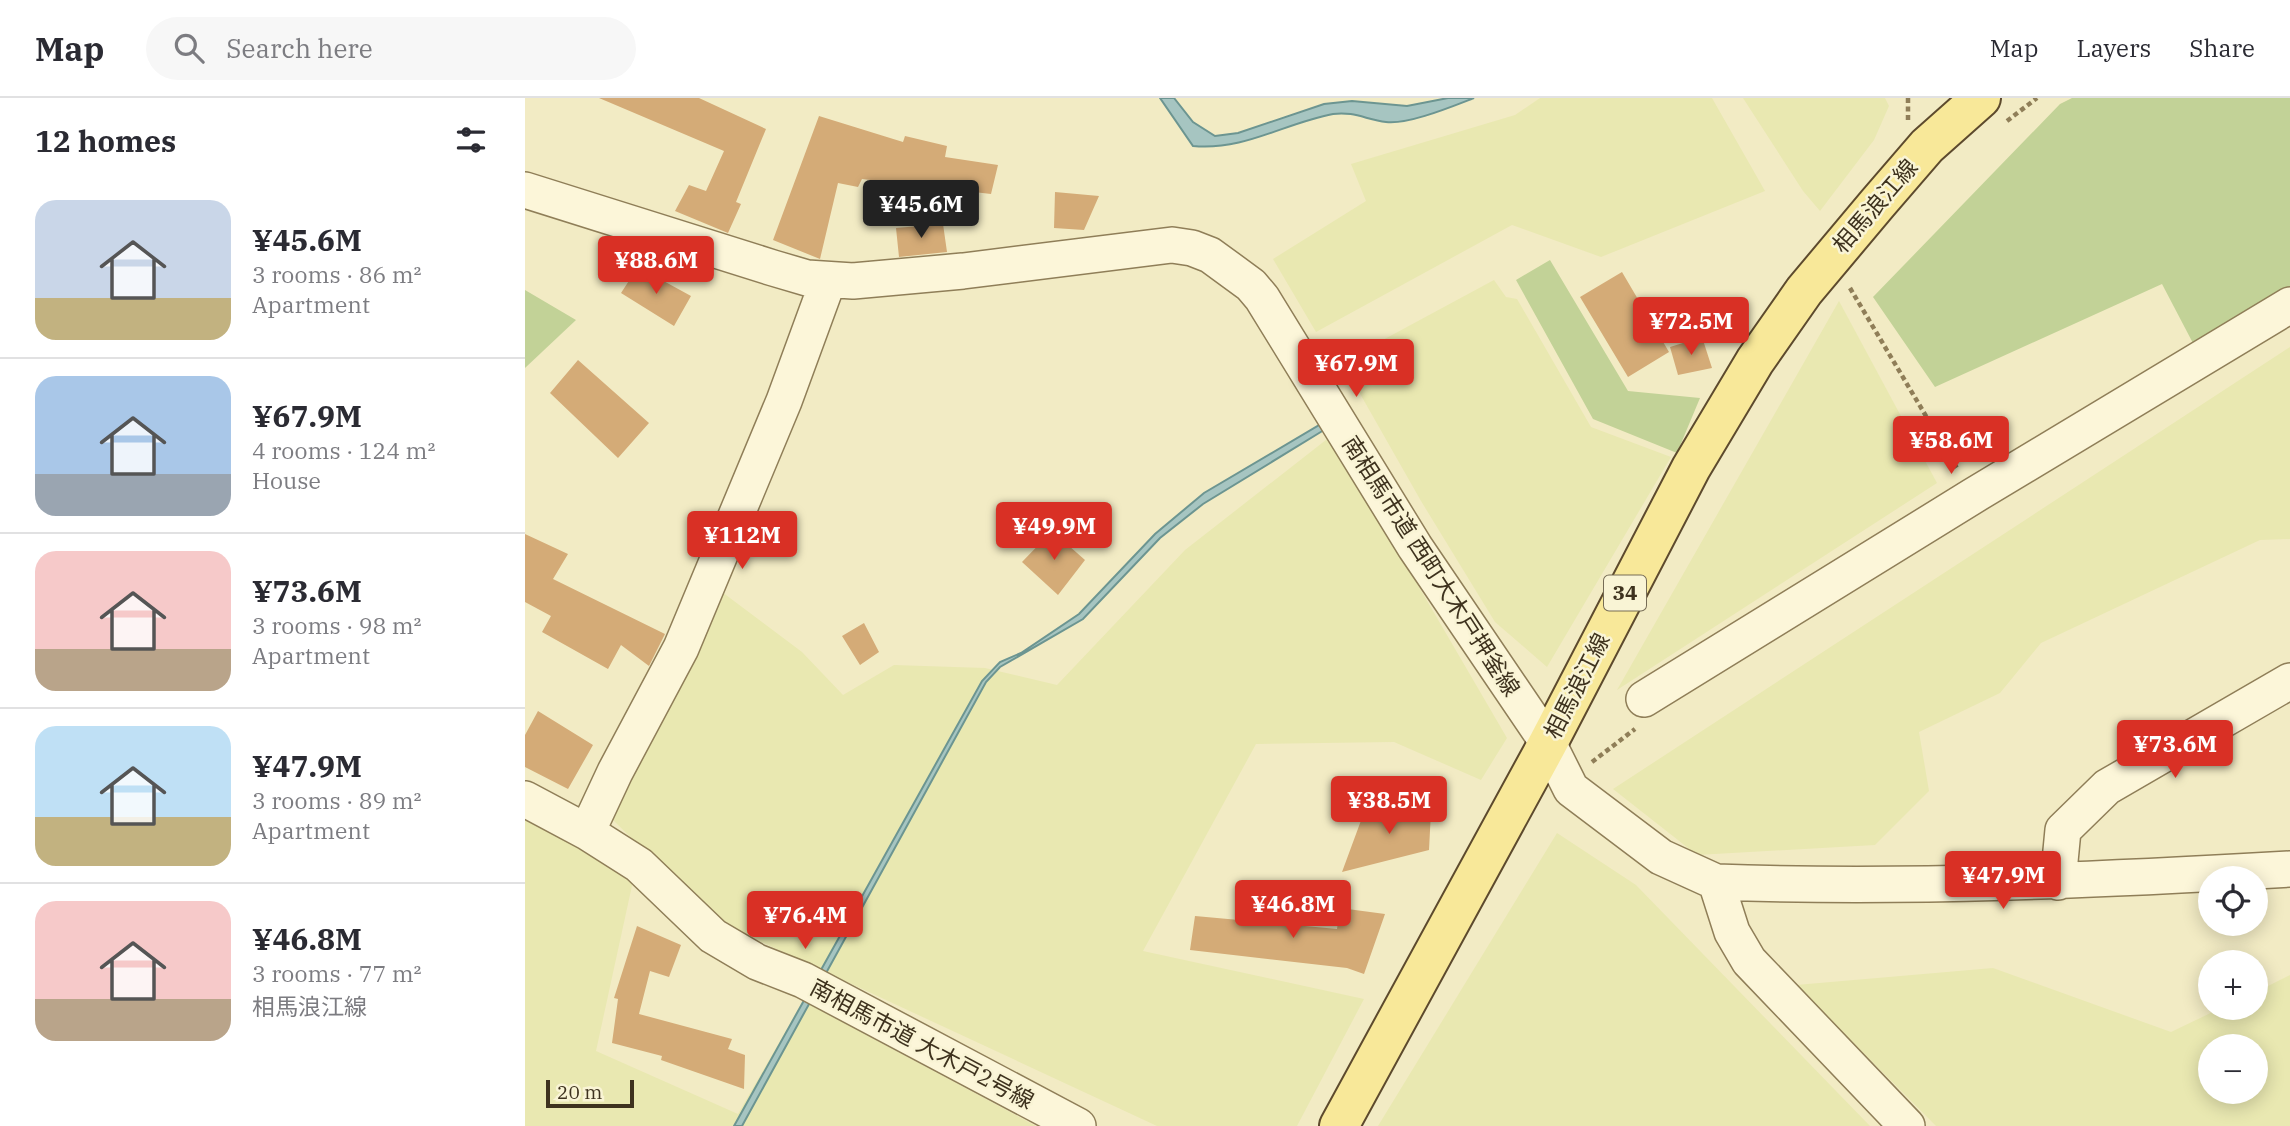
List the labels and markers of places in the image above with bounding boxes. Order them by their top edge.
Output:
pin: ¥45.6M [864,180,978,240]
pin: ¥88.6M [599,236,713,296]
pin: ¥72.5M [1634,298,1748,357]
pin: ¥67.9M [1299,340,1413,399]
pin: ¥58.6M [1894,416,2008,476]
pin: ¥49.9M [997,503,1111,562]
pin: ¥112M [693,512,791,571]
pin: ¥73.6M [2118,720,2232,780]
pin: ¥38.5M [1332,776,1446,836]
pin: ¥47.9M [1946,852,2060,911]
pin: ¥46.8M [1236,880,1350,940]
pin: ¥76.4M [748,892,862,951]

